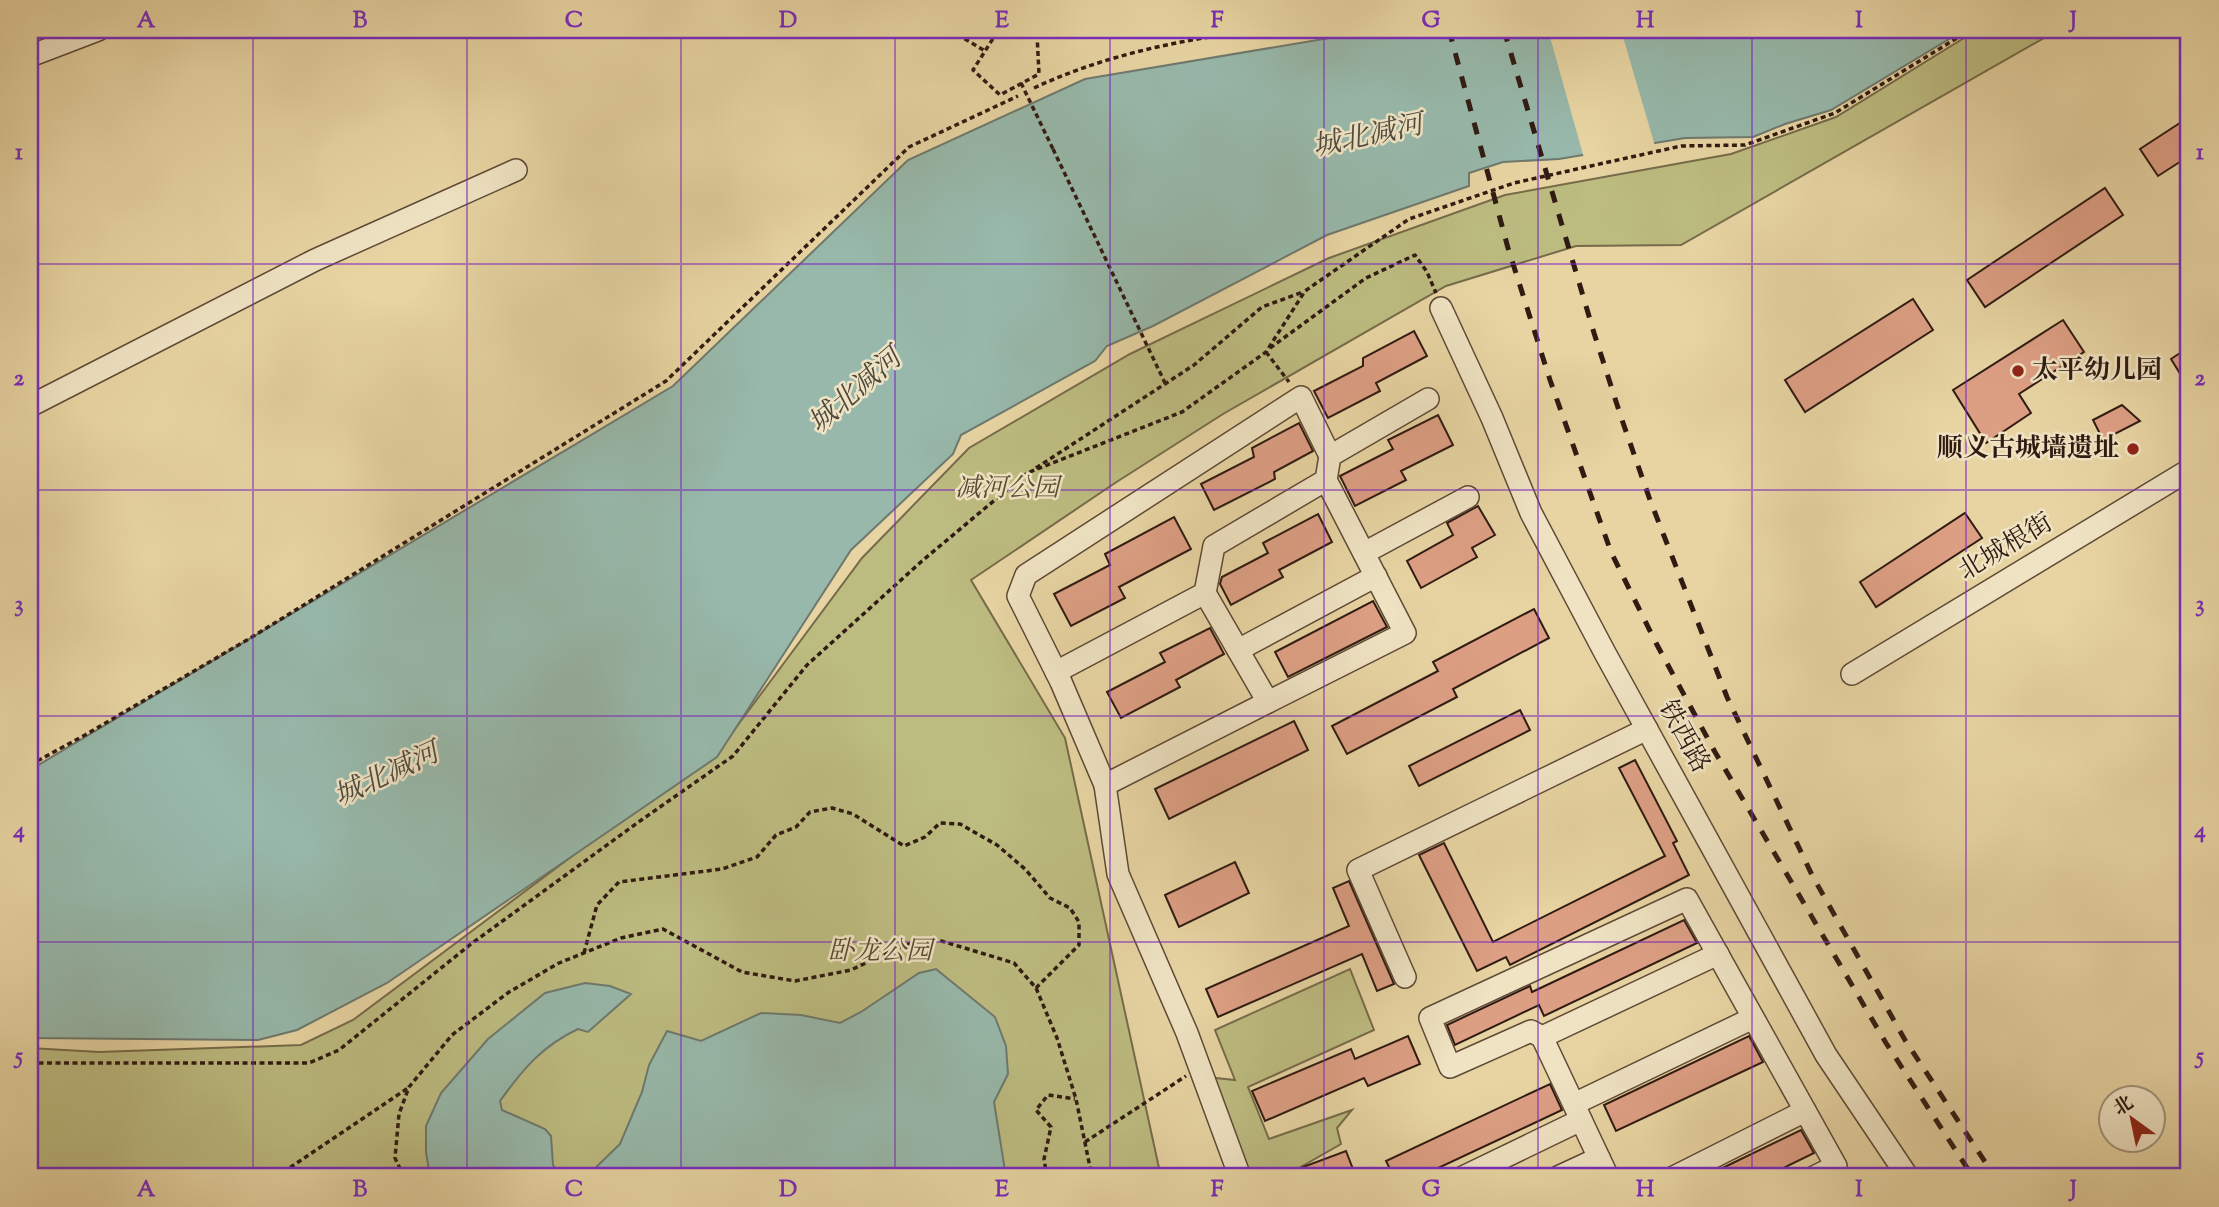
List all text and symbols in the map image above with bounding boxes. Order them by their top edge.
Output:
text: A [137,5,156,38]
text: B [353,5,368,38]
text: C [565,5,583,38]
text: D [779,5,797,38]
text: E [995,5,1009,38]
text: F [1211,5,1224,38]
text: G [1422,5,1441,38]
text: H [1636,5,1655,38]
text: I [1855,5,1863,38]
text: J [2068,5,2077,38]
water label: 城北减河 [1309,105,1432,168]
text: 1 [15,137,23,170]
text: 1 [2196,137,2204,170]
water label: 城北减河 [801,337,915,444]
place label: 太平幼儿园 [2032,353,2162,390]
text: 2 [14,363,25,396]
marker: 太平幼儿园 [2010,363,2026,379]
text: 2 [2195,363,2206,396]
place label: 顺义古城墙遗址 [1937,431,2119,468]
marker: 顺义古城墙遗址 [2125,441,2141,457]
park label: 减河公园 [955,471,1063,508]
street label: 北城根街 [1952,505,2060,591]
text: 3 [14,589,24,622]
text: 3 [2195,589,2205,622]
street label: 铁西路 [1648,694,1718,780]
water label: 城北减河 [328,732,451,818]
text: 4 [12,815,25,848]
text: 4 [2193,815,2206,848]
park label: 卧龙公园 [828,934,936,971]
text: 5 [13,1041,23,1074]
text: 5 [2194,1041,2204,1074]
north arrow [2096,1084,2166,1154]
text: 北 [2109,1090,2139,1123]
text: A [137,1174,156,1207]
text: B [353,1174,368,1207]
text: C [565,1174,583,1207]
text: D [779,1174,797,1207]
text: E [995,1174,1009,1207]
text: F [1211,1174,1224,1207]
text: G [1422,1174,1441,1207]
text: H [1636,1174,1655,1207]
text: I [1855,1174,1863,1207]
text: J [2068,1174,2077,1207]

